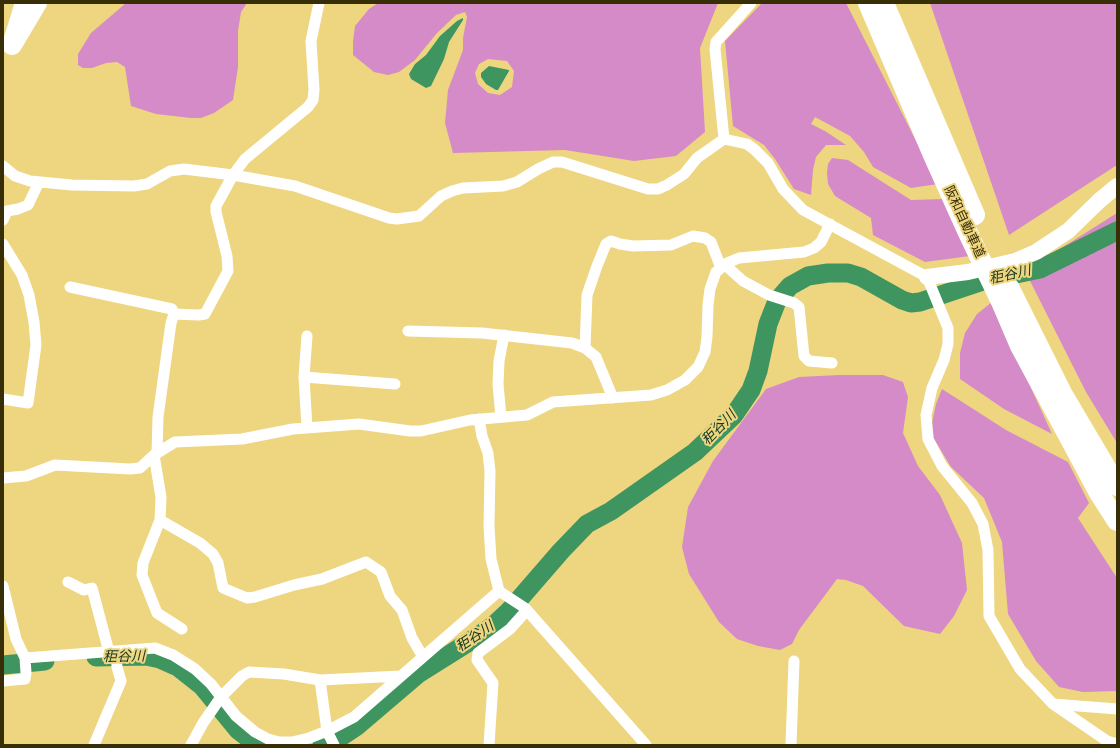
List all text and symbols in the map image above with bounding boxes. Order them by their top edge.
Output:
street label: 阪和自動車道 [940,183,988,261]
water label: 秬谷川 [988,262,1032,288]
water label: 秬谷川 [698,407,740,449]
water label: 秬谷川 [453,618,497,656]
water label: 秬谷川 [103,648,145,666]

